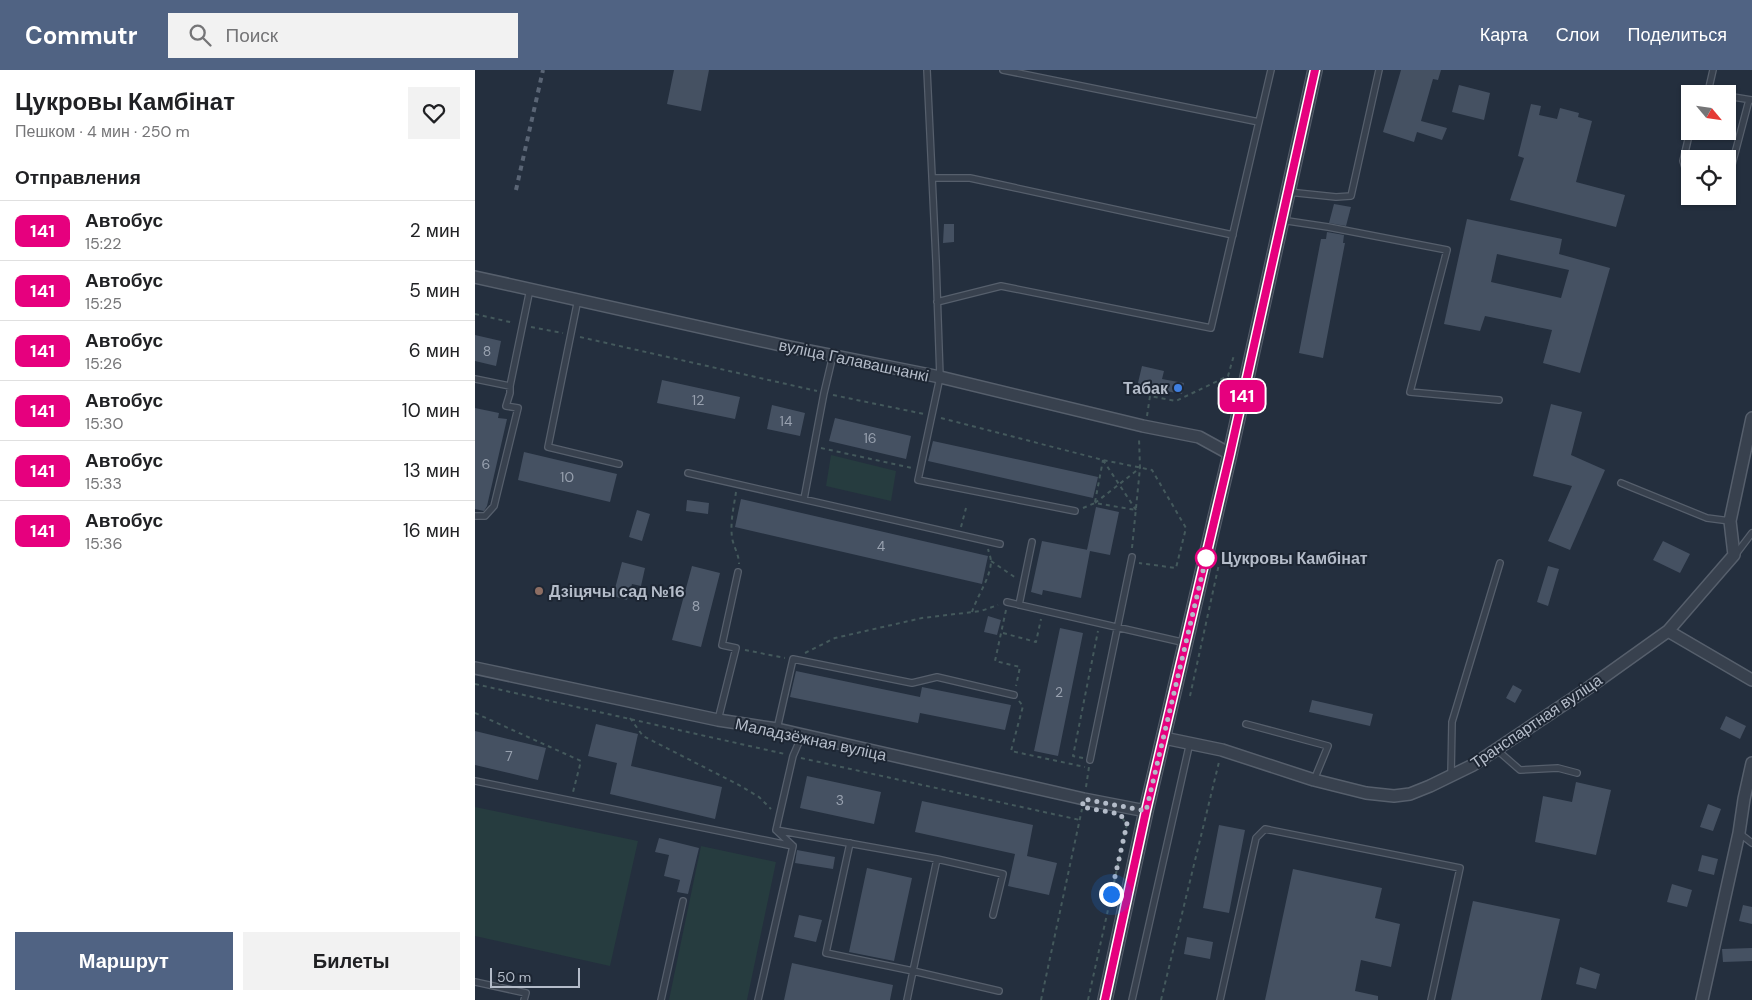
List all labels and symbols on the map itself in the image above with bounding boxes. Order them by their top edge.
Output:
north arrow [1681,85,1736,140]
street label: вуліца Галавашчанкі [777,334,931,387]
house number: 8 [483,342,491,360]
place label: Табак [1123,378,1169,399]
line badge: 141 [1213,380,1271,412]
marker: Табак [1172,382,1184,394]
house number: 12 [692,391,704,409]
house number: 14 [780,412,793,430]
house number: 16 [863,429,877,447]
house number: 6 [482,455,490,473]
house number: 10 [560,468,574,486]
house number: 4 [877,537,886,555]
marker: Цукровы Камбінат [1195,547,1217,569]
place label: Цукровы Камбінат [1221,548,1368,569]
place label: Дзіцячы сад №16 [549,581,685,602]
marker: Дзіцячы сад №16 [533,585,545,597]
house number: 8 [692,597,700,615]
street label: Транспартная вуліца [1466,669,1606,773]
house number: 2 [1055,683,1063,701]
street label: Маладзёжная вуліца [733,713,889,766]
house number: 7 [505,747,513,765]
house number: 3 [836,791,844,809]
your location [1099,882,1124,907]
scale bar [490,965,580,988]

